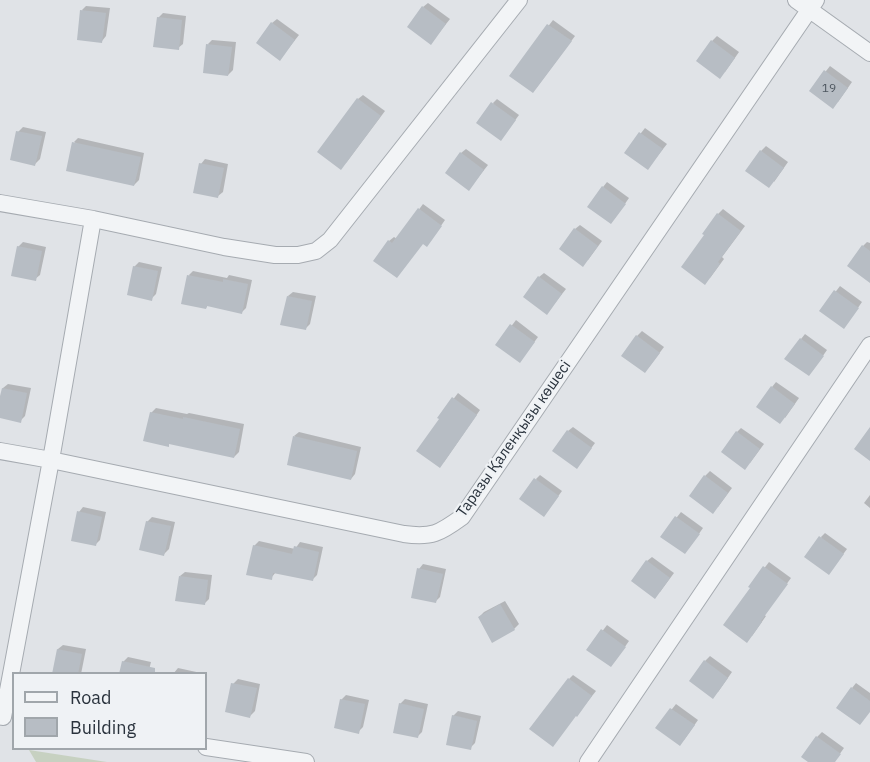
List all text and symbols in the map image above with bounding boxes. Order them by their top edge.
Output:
house number: 19 [822,82,836,96]
street label: Таразы Қаленқызы көшесі [453,357,575,521]
legend [12,672,207,750]
text: Road [70,686,111,709]
text: Building [70,716,136,739]

